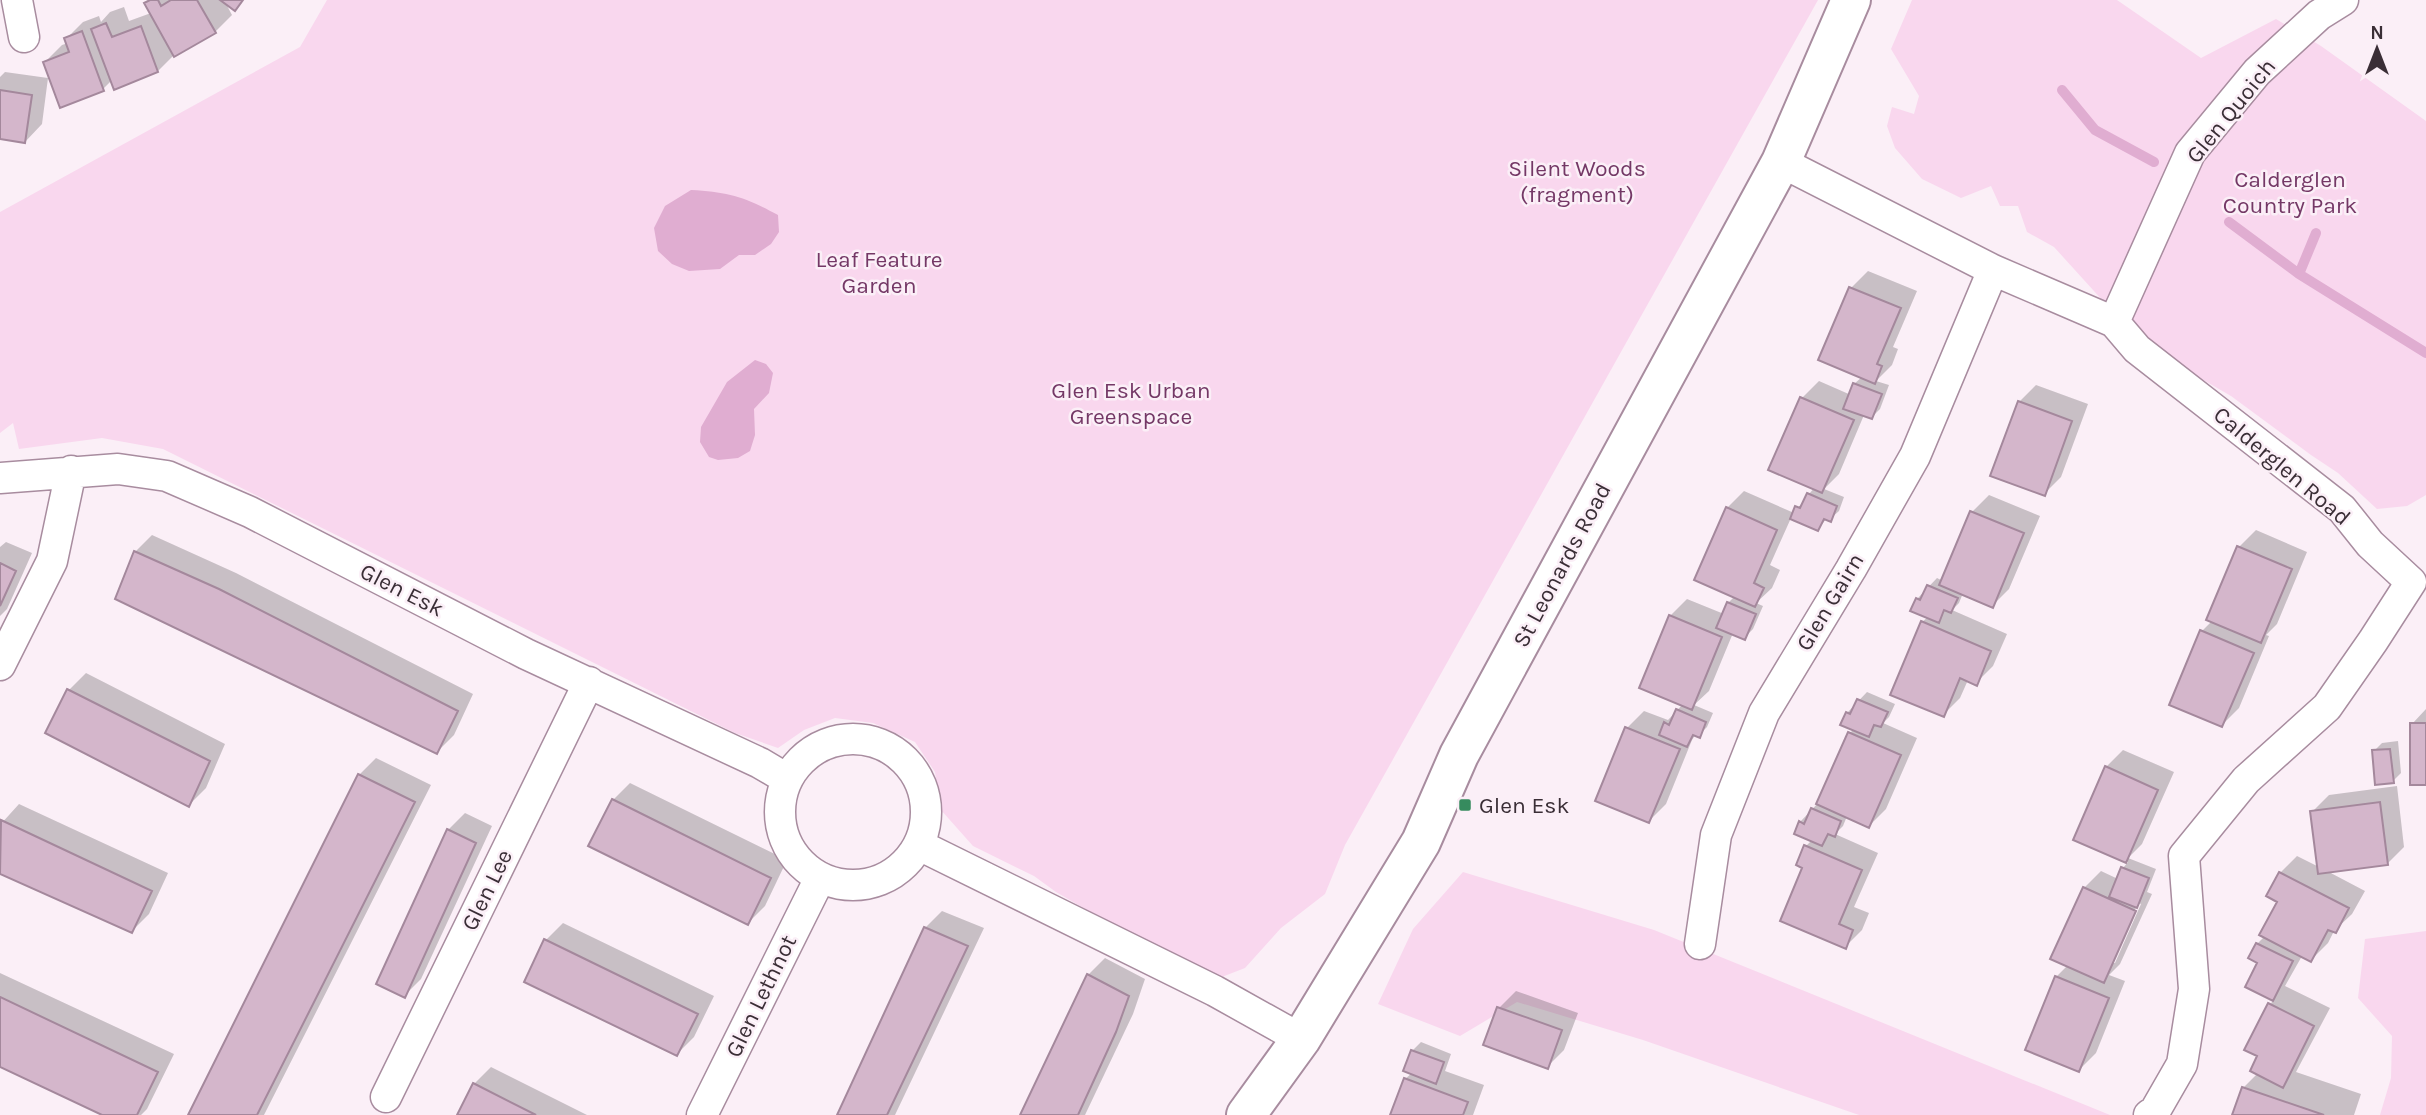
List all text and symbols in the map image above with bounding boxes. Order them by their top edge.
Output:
north arrow [2342,14,2412,84]
text: N [2370,22,2384,44]
street label: Glen Quoich [2181,53,2281,169]
park label: Silent Woods (fragment) [1508,155,1646,208]
park label: Calderglen Country Park [2223,166,2357,219]
park label: Leaf Feature Garden [815,246,943,299]
park label: Glen Esk Urban Greenspace [1051,377,1211,430]
street label: Calderglen Road [2208,401,2356,531]
street label: St Leonards Road [1507,478,1617,652]
street label: Glen Gairn [1790,548,1870,656]
street label: Glen Esk [356,557,448,623]
place label: Glen Esk [1479,792,1569,819]
marker: Glen Esk [1457,797,1473,813]
street label: Glen Lee [456,845,518,935]
street label: Glen Lethnot [720,930,802,1062]

